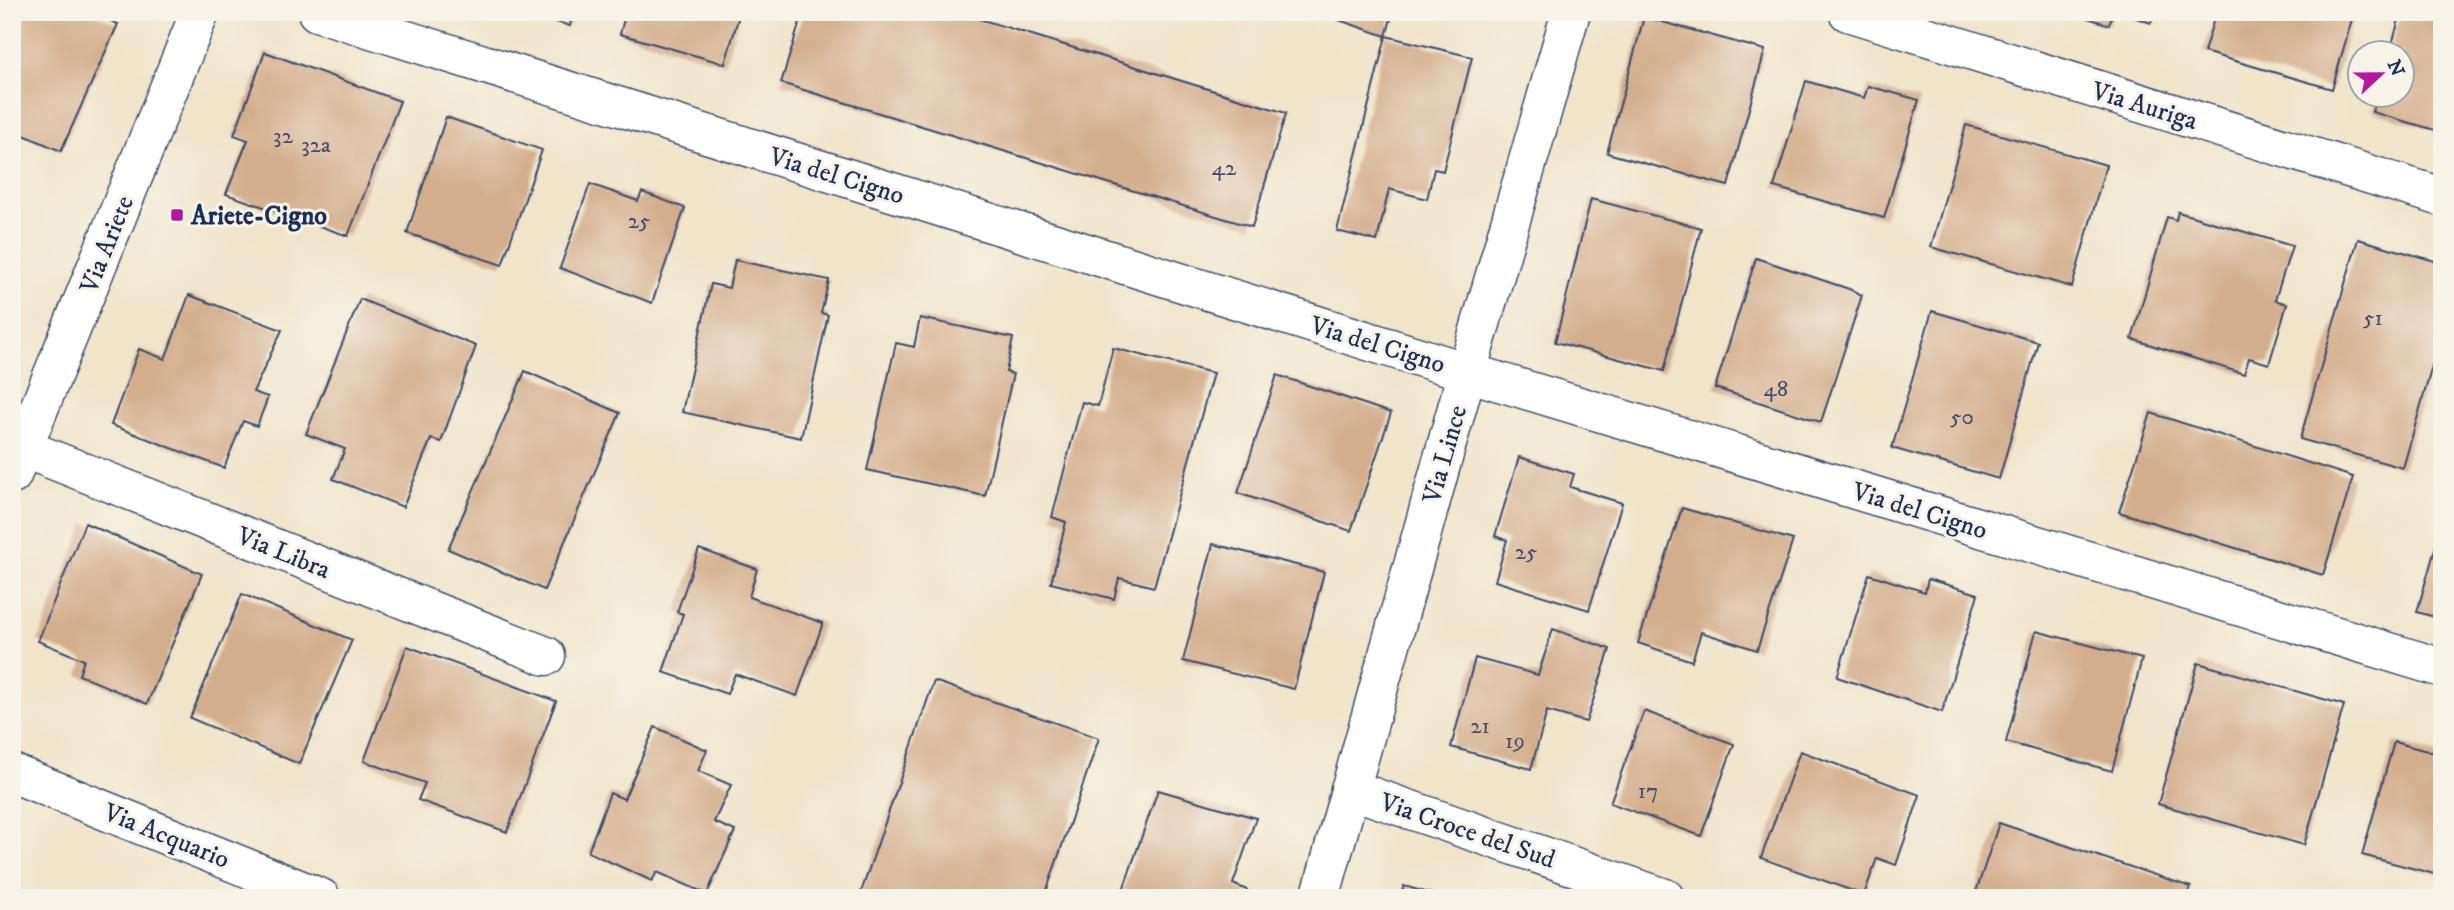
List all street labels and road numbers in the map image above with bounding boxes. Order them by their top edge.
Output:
street label: Via Auriga [2087,74,2201,138]
street label: Via del Cigno [764,140,908,213]
street label: Via Ariete [73,191,142,299]
street label: Via del Cigno [1305,309,1449,382]
street label: Via Lince [1415,402,1475,508]
street label: Via del Cigno [1847,475,1991,548]
street label: Via Libra [231,519,335,587]
street label: Via Croce del Sud [1375,786,1559,877]
street label: Via Acquario [98,796,234,877]

